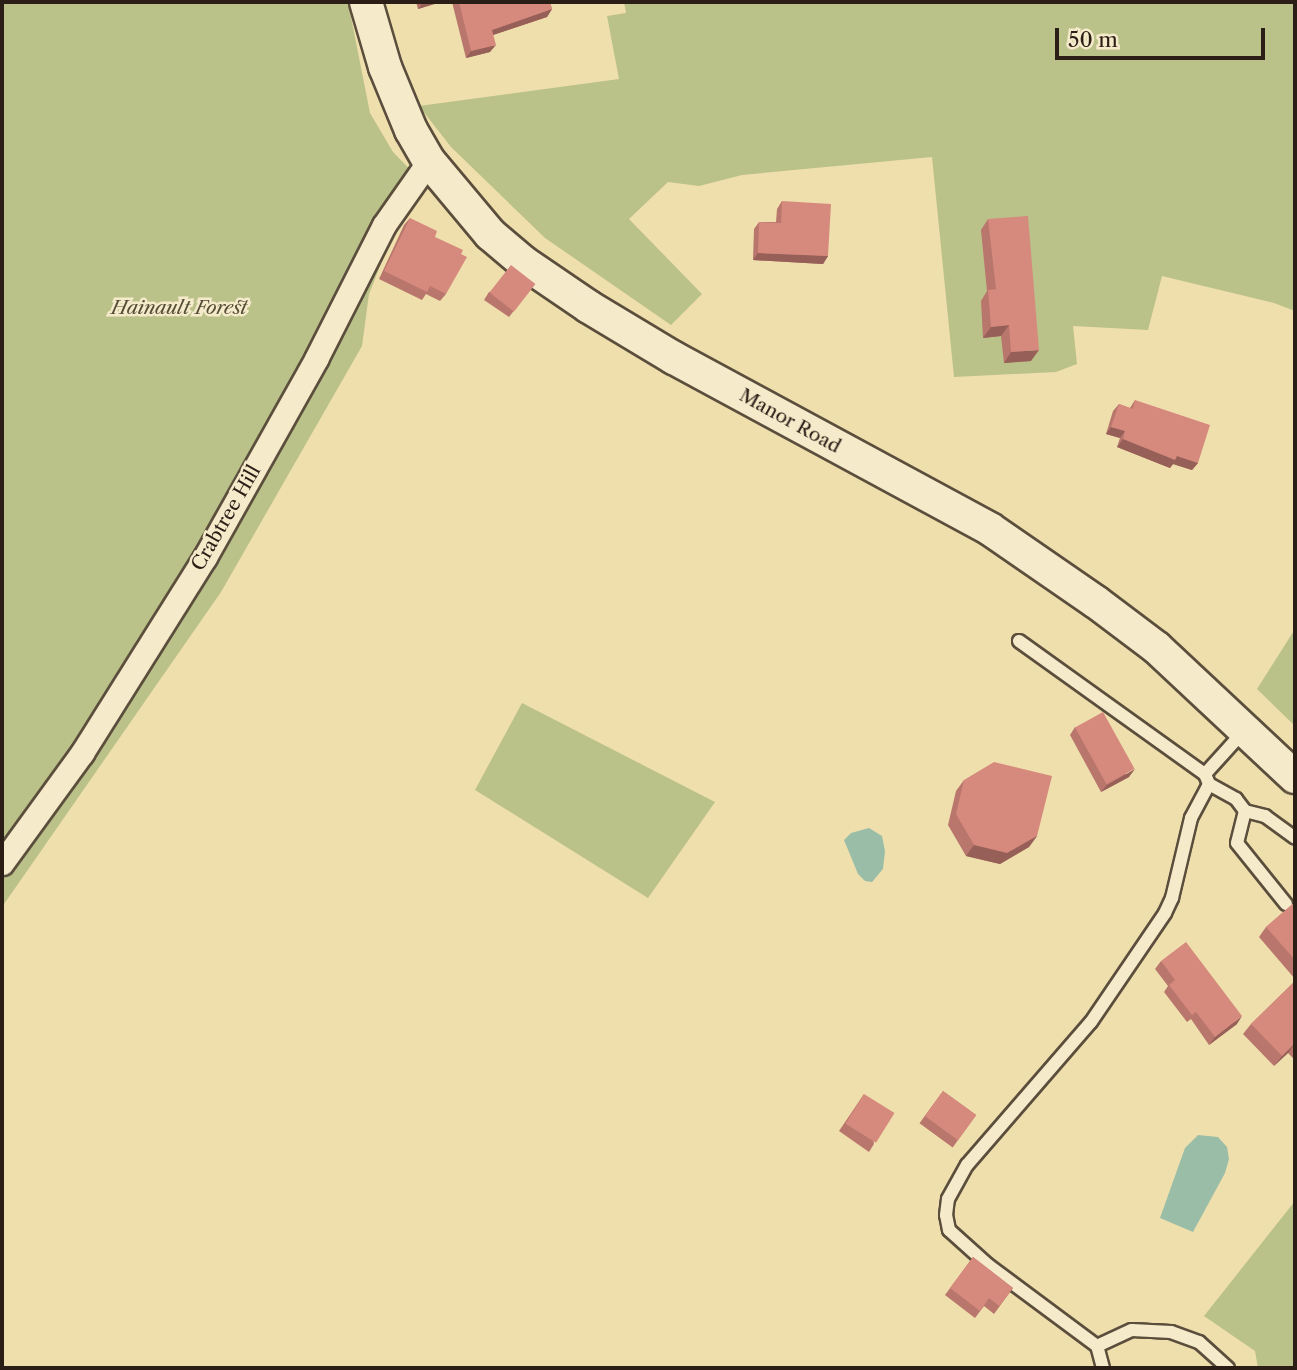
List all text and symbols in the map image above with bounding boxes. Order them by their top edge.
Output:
scale bar [1059,14,1269,58]
text: 50 m [1068,27,1118,52]
park label: Hainault Forest [111,297,247,319]
street label: Manor Road [735,384,845,458]
street label: Crabtree Hill [187,461,265,575]

